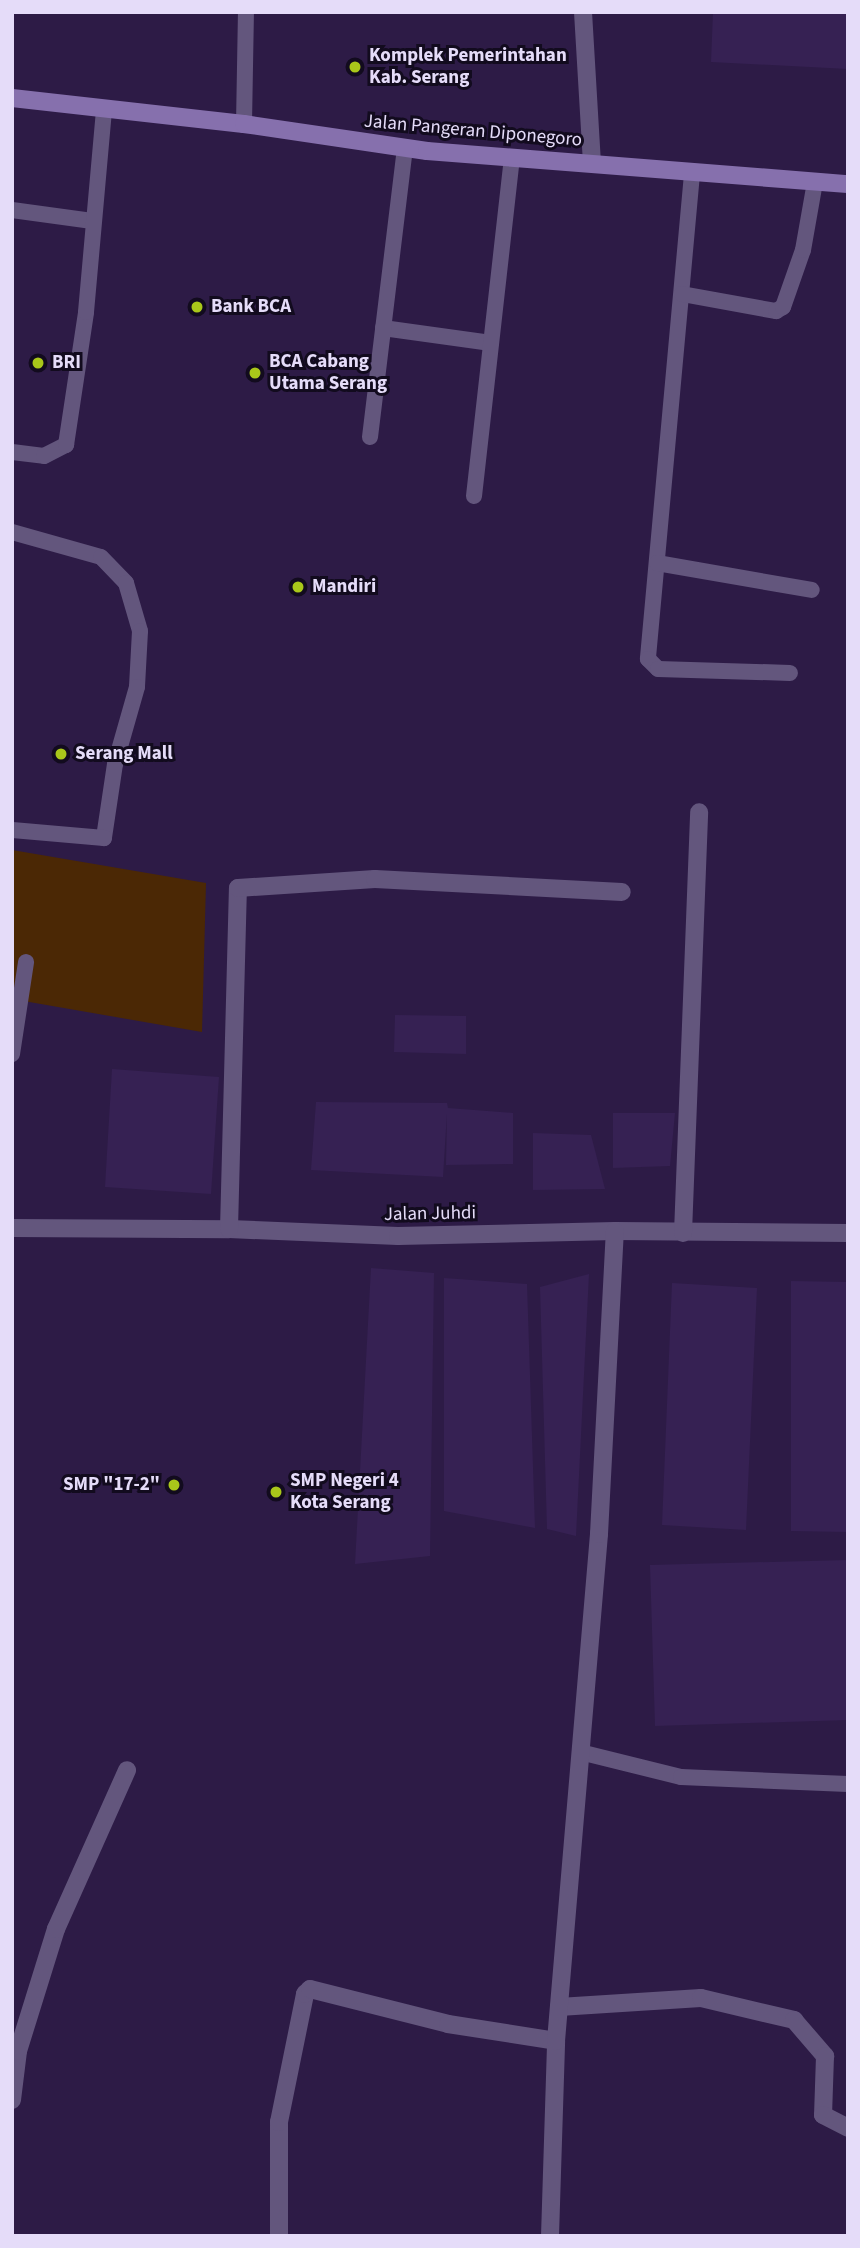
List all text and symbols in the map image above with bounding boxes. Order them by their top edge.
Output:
place label: Komplek Pemerintahan Kab. Serang [369,45,567,89]
marker: Komplek Pemerintahan Kab. Serang [347,59,363,75]
street label: Jalan Pangeran Diponegoro [363,110,583,152]
place label: Bank BCA [211,296,291,318]
marker: Bank BCA [189,299,205,315]
place label: BCA Cabang Utama Serang [269,351,387,395]
place label: BRI [52,352,81,374]
marker: BRI [30,355,46,371]
marker: BCA Cabang Utama Serang [247,365,263,381]
place label: Mandiri [312,576,376,598]
marker: Mandiri [290,579,306,595]
place label: Serang Mall [75,743,173,765]
marker: Serang Mall [53,746,69,762]
street label: Jalan Juhdi [384,1202,476,1226]
place label: SMP Negeri 4 Kota Serang [290,1470,399,1514]
place label: SMP "17-2" [63,1474,160,1496]
marker: SMP "17-2" [166,1477,182,1493]
marker: SMP Negeri 4 Kota Serang [268,1484,284,1500]

